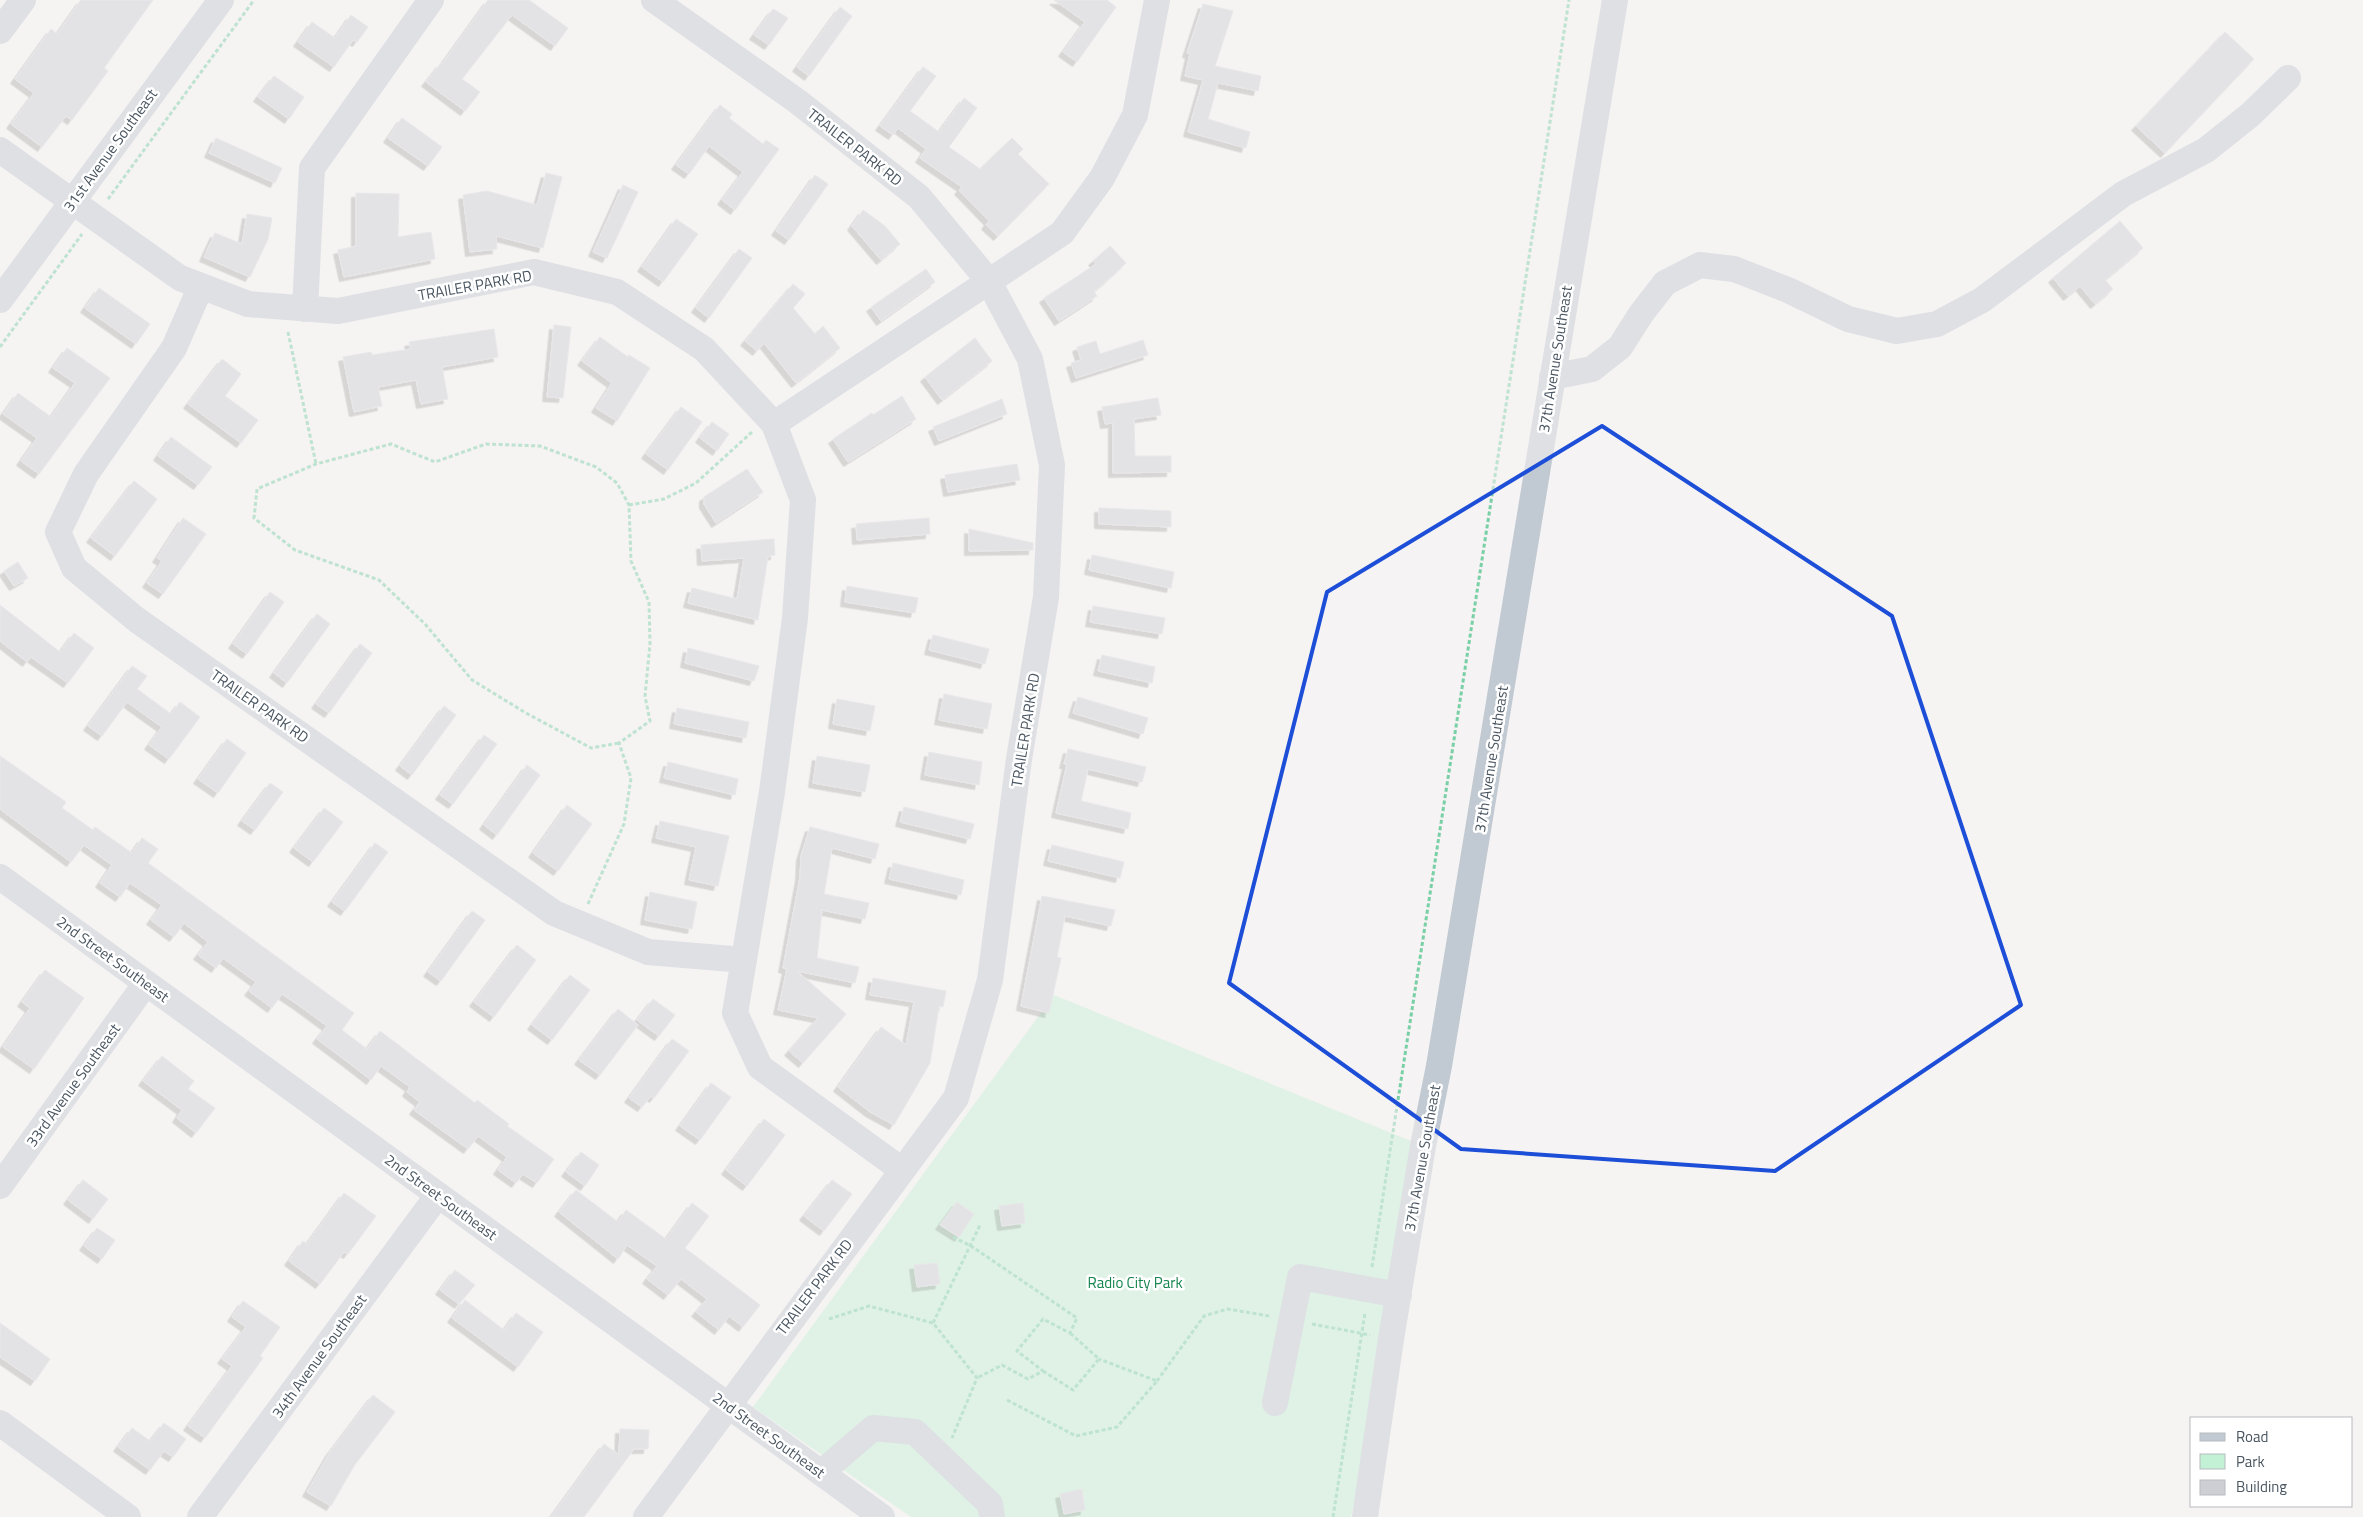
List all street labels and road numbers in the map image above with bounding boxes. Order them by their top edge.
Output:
street label: 31st Avenue Southeast [57,83,163,216]
street label: TRAILER PARK RD [803,103,907,191]
street label: TRAILER PARK RD [416,264,534,306]
street label: 37th Avenue Southeast [1532,283,1578,434]
street label: TRAILER PARK RD [206,664,314,748]
street label: TRAILER PARK RD [1005,671,1045,789]
street label: 37th Avenue Southeast [1468,683,1514,834]
street label: 2nd Street Southeast [52,910,175,1008]
street label: 33rd Avenue Southeast [20,1018,126,1152]
street label: 37th Avenue Southeast [1398,1082,1446,1233]
street label: 2nd Street Southeast [380,1148,503,1246]
street label: TRAILER PARK RD [770,1234,858,1340]
street label: 34th Avenue Southeast [266,1289,372,1423]
street label: 2nd Street Southeast [708,1386,831,1484]

